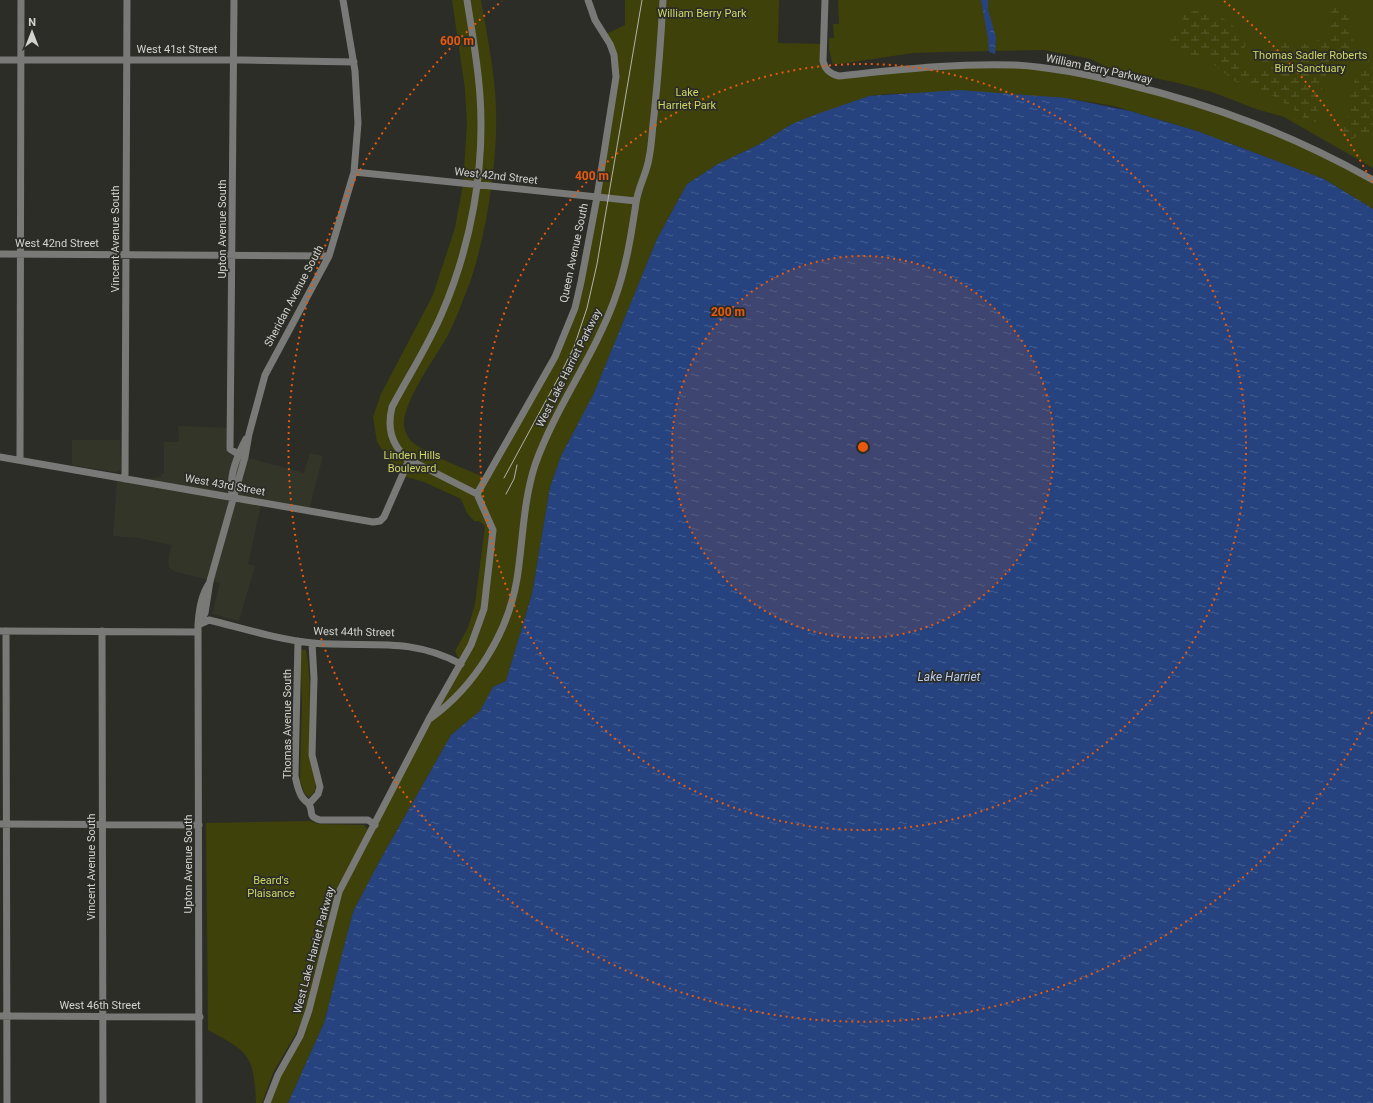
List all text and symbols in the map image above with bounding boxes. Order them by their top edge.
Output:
park label: William Berry Park [657,7,747,20]
north arrow [12,12,52,52]
text: N [28,16,36,29]
text: 600 m [440,34,474,48]
street label: West 41st Street [137,43,218,56]
park label: Thomas Sadler Roberts Bird Sanctuary [1253,49,1368,75]
street label: William Berry Parkway [1045,51,1154,87]
park label: Lake Harriet Park [658,86,717,112]
street label: West 42nd Street [454,165,539,187]
text: 400 m [575,169,609,183]
street label: Upton Avenue South [216,179,229,279]
street label: Vincent Avenue South [109,186,122,292]
street label: Queen Avenue South [557,202,591,304]
street label: West 42nd Street [15,237,99,250]
street label: Sheridan Avenue South [262,243,326,349]
text: 200 m [711,305,745,319]
street label: West Lake Harriet Parkway [533,306,605,429]
centre of rings [856,440,870,454]
park label: Linden Hills Boulevard [383,449,441,475]
street label: West 43rd Street [184,472,267,499]
street label: West 44th Street [313,625,395,639]
street label: Thomas Avenue South [281,669,294,779]
water label: Lake Harriet [918,670,981,684]
street label: Vincent Avenue South [85,814,98,920]
street label: Upton Avenue South [182,814,195,914]
park label: Beard's Plaisance [247,874,295,900]
street label: West Lake Harriet Parkway [291,884,337,1015]
street label: West 46th Street [59,999,141,1012]

